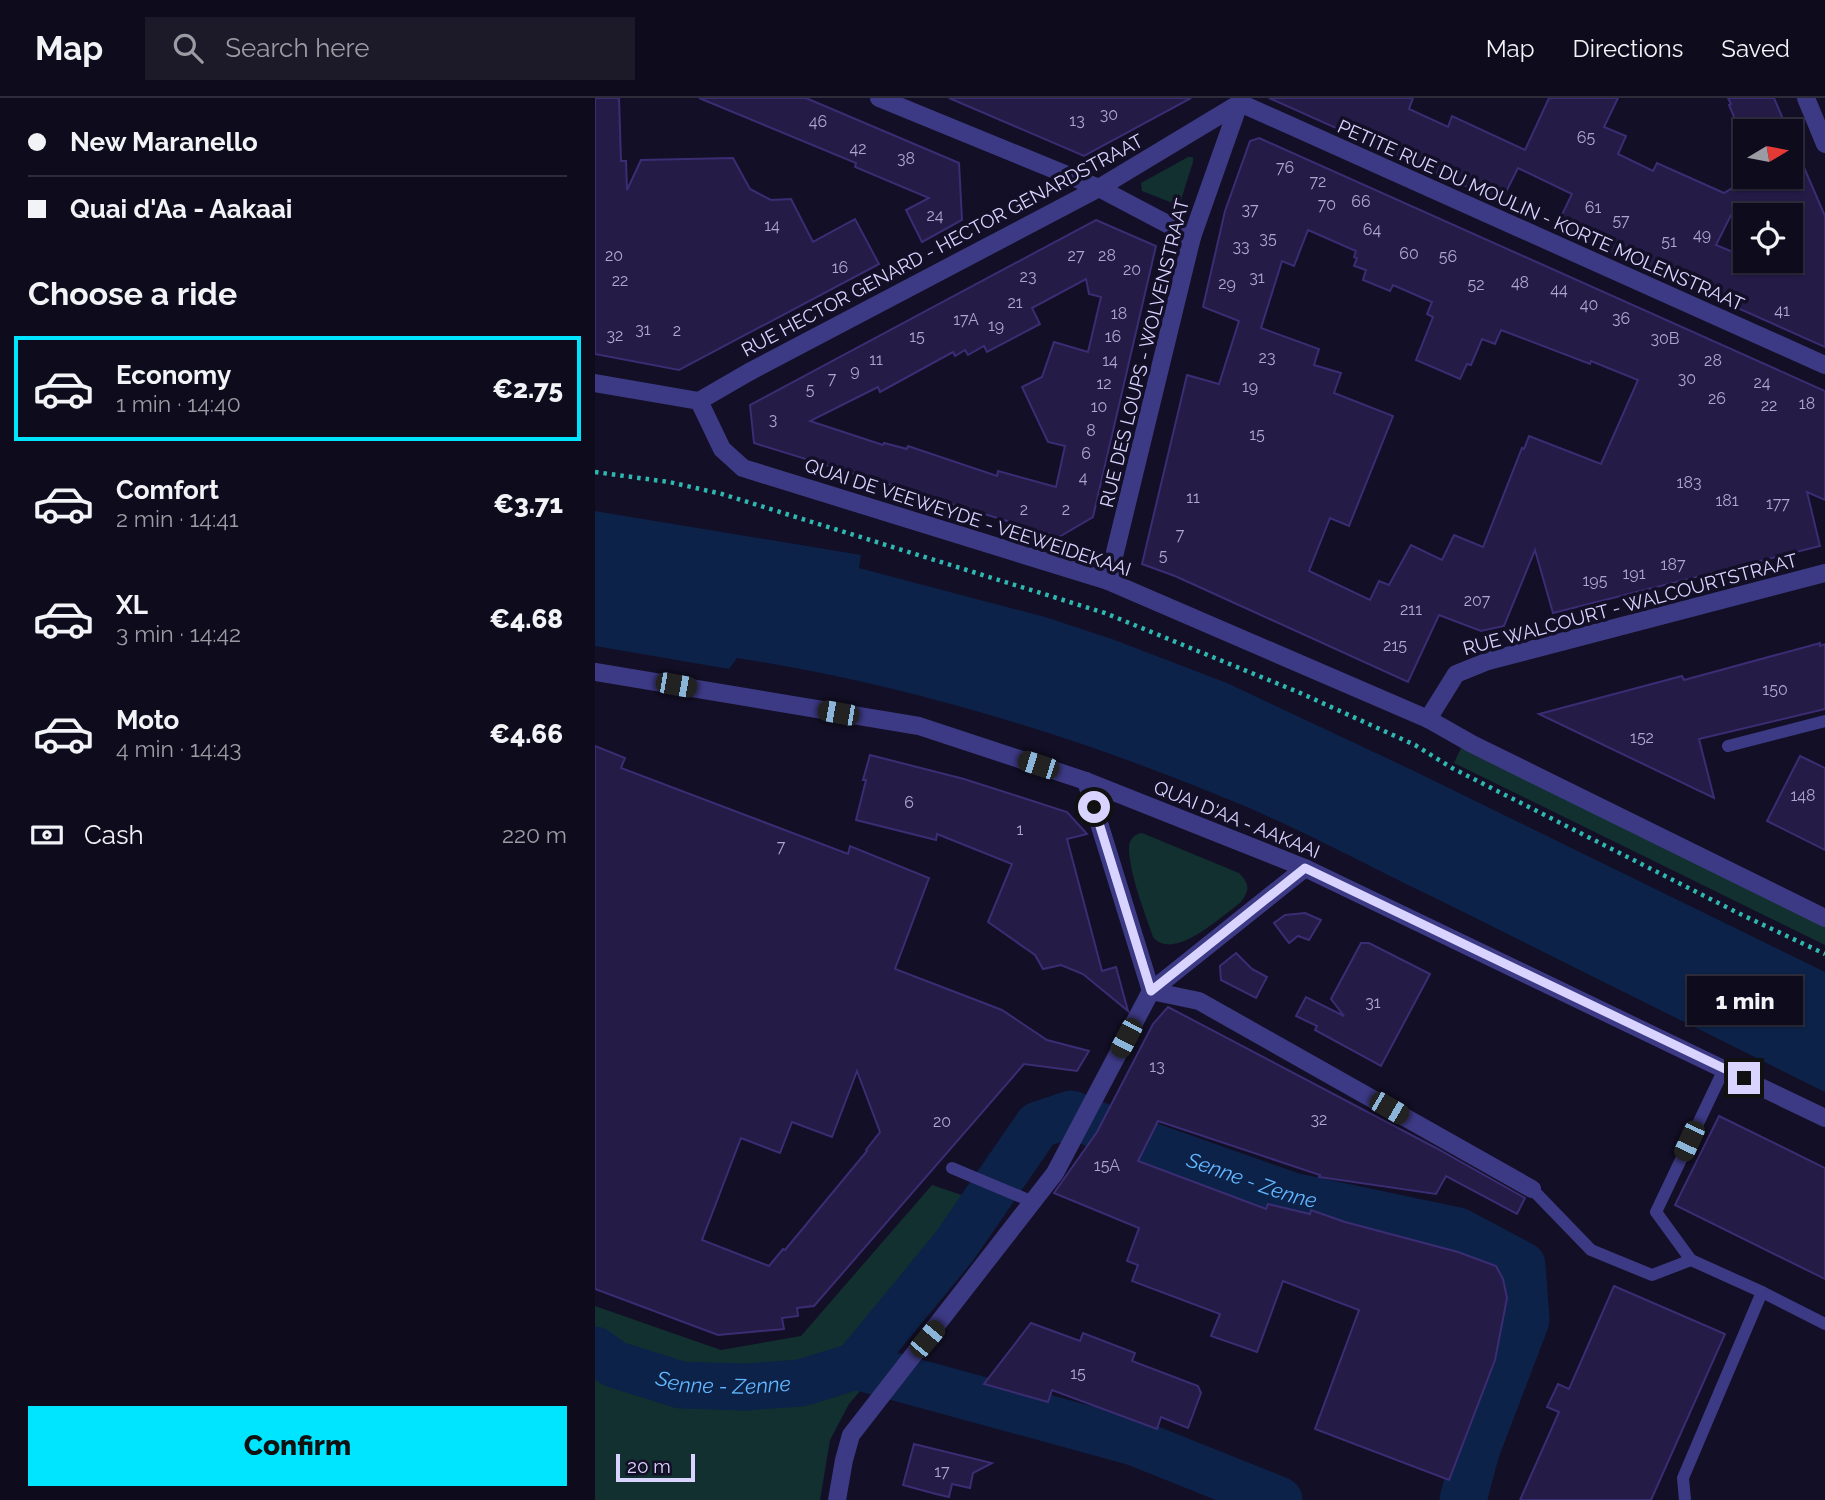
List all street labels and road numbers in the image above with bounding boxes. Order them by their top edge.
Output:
street label: PETITE RUE DU MOULIN - KORTE MOLENSTRAAT [1334,115,1748,315]
street label: RUE HECTOR GENARD - HECTOR GENARDSTRAAT [737,129,1147,361]
street label: RUE DES LOUPS - WOLVENSTRAAT [1095,196,1193,510]
street label: QUAI DE VEEWEYDE - VEEWEIDEKAAI [802,454,1134,580]
street label: RUE WALCOURT - WALCOURTSTRAAT [1460,549,1800,659]
street label: QUAI D'AA - AAKAAI [1151,776,1323,862]

